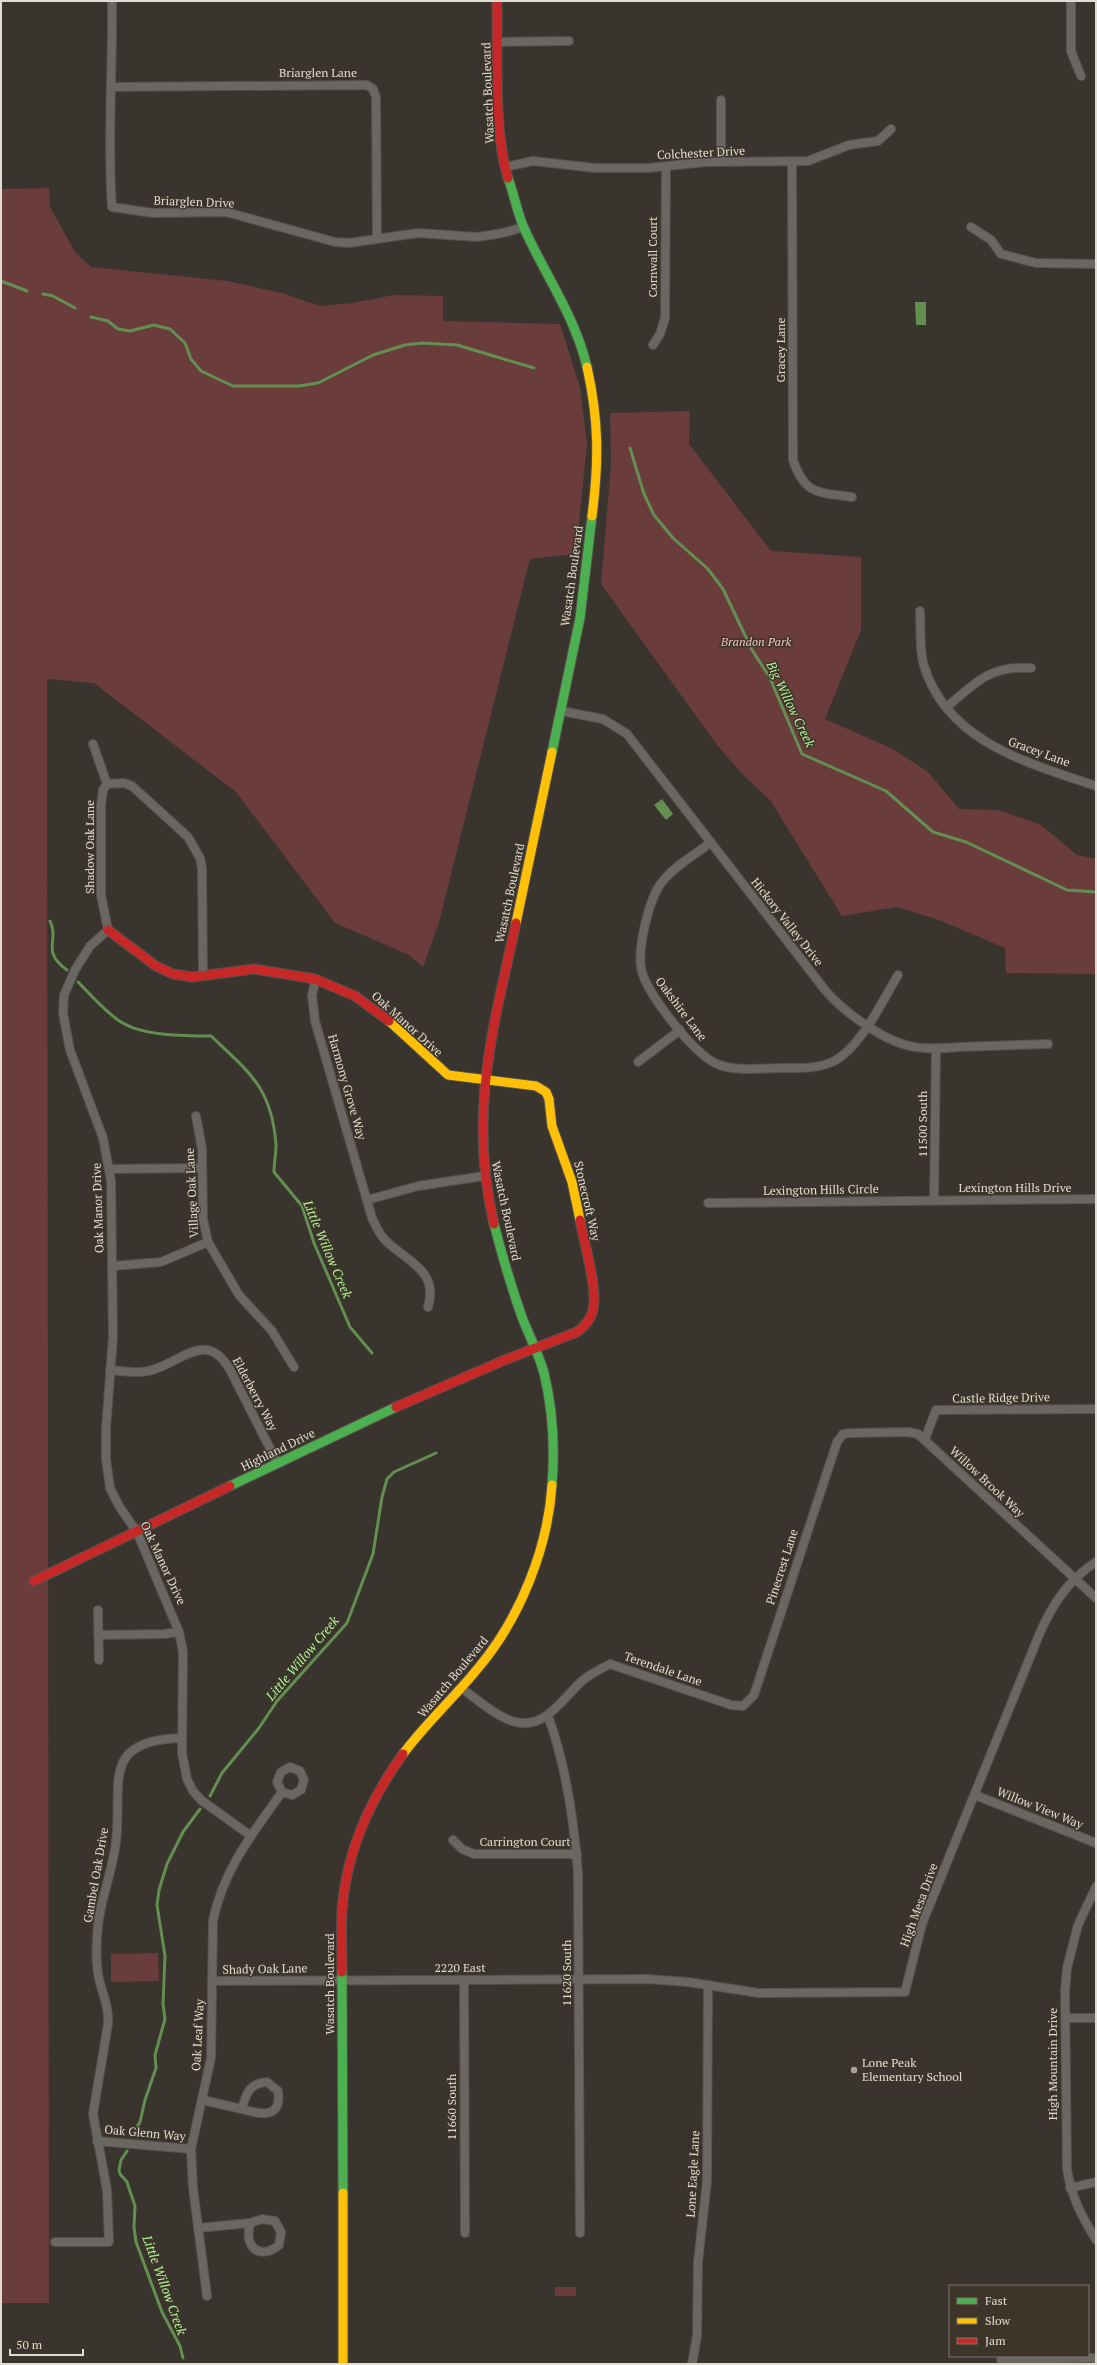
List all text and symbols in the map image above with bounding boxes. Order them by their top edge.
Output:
street label: Wasatch Boulevard [478,42,497,144]
street label: Briarglen Lane [279,65,357,80]
street label: Colchester Drive [657,143,745,162]
street label: Briarglen Drive [153,193,235,210]
street label: Cornwall Court [645,216,660,297]
street label: Gracey Lane [773,318,788,382]
street label: Wasatch Boulevard [557,524,586,627]
park label: Brandon Park [720,634,792,649]
water label: Big Willow Creek [762,657,820,751]
street label: Gracey Lane [1006,733,1072,770]
street label: Shadow Oak Lane [82,800,97,894]
street label: Wasatch Boulevard [492,841,527,944]
street label: Hickory Valley Drive [748,875,827,969]
street label: Oakshire Lane [652,974,710,1044]
street label: Oak Manor Drive [369,988,446,1059]
street label: Harmony Grove Way [325,1032,370,1142]
street label: 11500 South [915,1091,930,1157]
street label: Village Oak Lane [182,1148,201,1238]
street label: Wasatch Boulevard [489,1160,524,1262]
street label: Stonecroft Way [571,1160,604,1243]
street label: Oak Manor Drive [88,1163,107,1253]
street label: Lexington Hills Drive [958,1180,1072,1195]
street label: Lexington Hills Circle [763,1181,879,1198]
water label: Little Willow Creek [299,1196,357,1301]
street label: Elderberry Way [230,1354,282,1434]
street label: Castle Ridge Drive [952,1389,1050,1406]
street label: Highland Drive [238,1425,317,1474]
street label: Willow Brook Way [947,1443,1029,1521]
street label: Oak Manor Drive [138,1519,189,1607]
street label: Pinecrest Lane [762,1527,801,1607]
water label: Little Willow Creek [261,1611,343,1705]
street label: Wasatch Boulevard [414,1633,491,1720]
street label: Terendale Lane [622,1648,704,1689]
street label: Willow View Way [995,1783,1086,1832]
street label: Gambel Oak Drive [80,1826,111,1924]
street label: Carrington Court [479,1834,571,1849]
street label: High Mesa Drive [896,1861,941,1949]
street label: Wasatch Boulevard [322,1933,337,2035]
street label: 11620 South [559,1940,574,2006]
street label: Shady Oak Lane [222,1960,308,1977]
street label: 2220 East [434,1960,486,1975]
street label: Oak Leaf Way [188,1998,207,2071]
street label: High Mountain Drive [1045,2008,1060,2120]
place label: Lone Peak Elementary School [862,2055,963,2084]
marker: Lone Peak Elementary School [849,2065,859,2075]
street label: 11660 South [444,2074,459,2140]
street label: Oak Glenn Way [104,2121,187,2144]
street label: Lone Eagle Lane [683,2130,702,2218]
water label: Little Willow Creek [138,2232,192,2338]
legend [949,2285,1089,2357]
text: Fast [985,2293,1008,2308]
text: Slow [985,2313,1011,2328]
scale bar [10,2331,83,2357]
text: Jam [985,2333,1006,2348]
text: 50 m [16,2337,43,2352]

